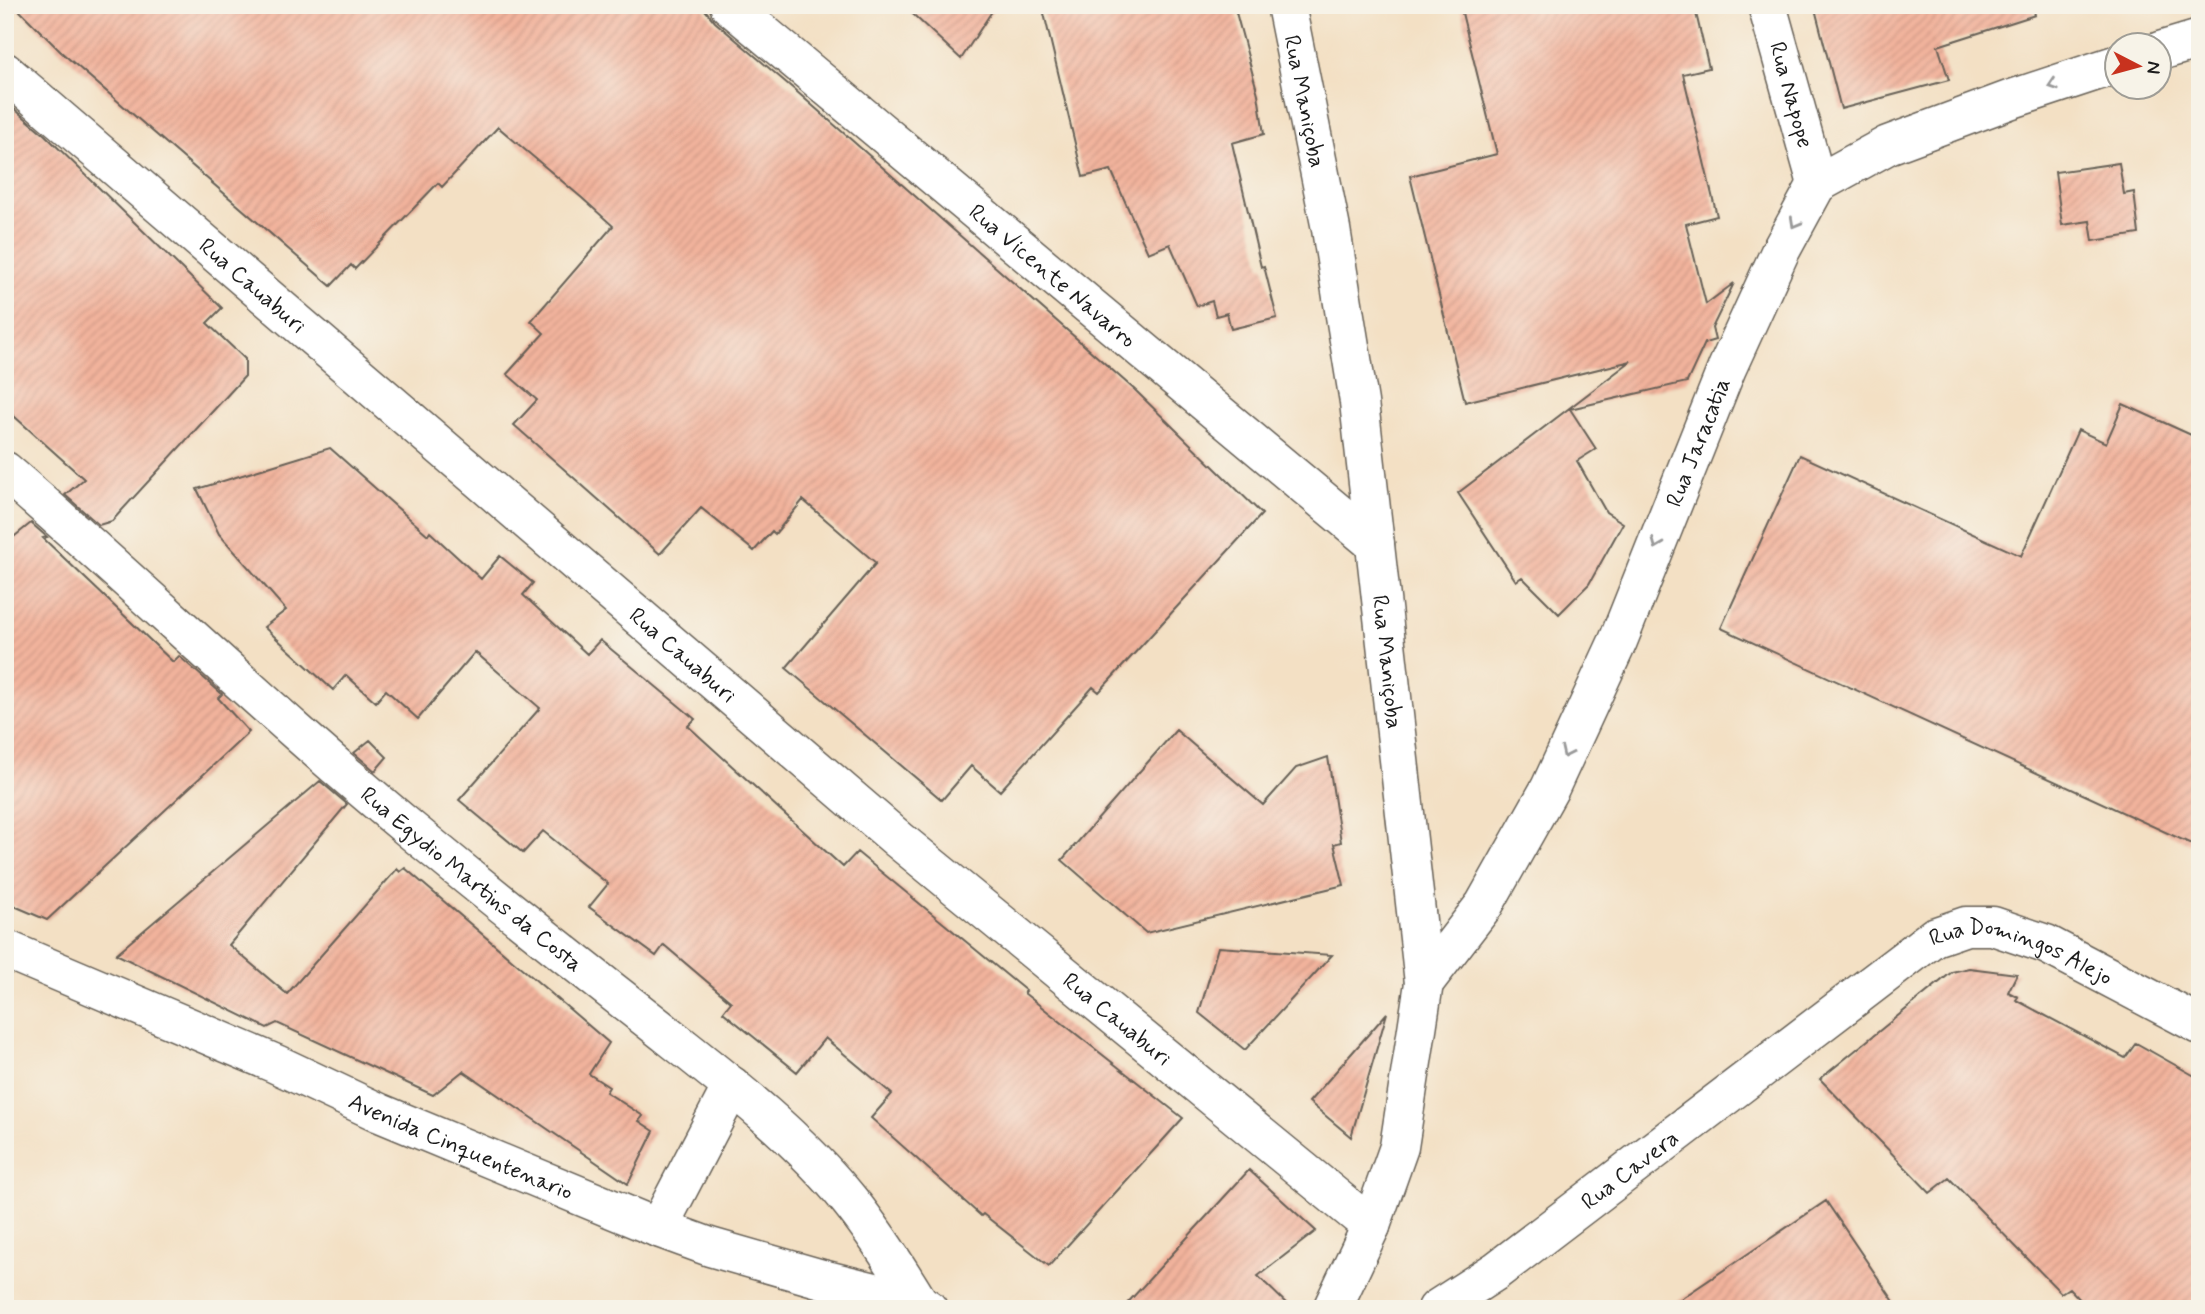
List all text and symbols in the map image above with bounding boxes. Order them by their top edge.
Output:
north arrow [2104,32,2174,102]
street label: Rua Maniçoba [1275,33,1331,170]
street label: Rua Napope [1761,39,1819,152]
text: N [2140,60,2167,75]
one-way arrow [2047,77,2059,92]
street label: Rua Vicente Navarro [962,198,1142,356]
one-way arrow [1790,216,1804,229]
street label: Rua Cauaburi [192,232,312,341]
street label: Rua Jaracatia [1660,374,1739,512]
one-way arrow [1651,538,1665,550]
street label: Rua Maniçoba [1364,593,1408,730]
street label: Rua Cauaburi [622,602,742,711]
one-way arrow [1560,746,1574,758]
street label: Rua Egydio Martins da Costa [353,781,588,980]
street label: Rua Domingos Alejo [1925,913,2117,993]
street label: Rua Cauaburi [1056,967,1177,1074]
street label: Avenida Cinquentenario [343,1087,577,1208]
street label: Rua Cavera [1576,1124,1686,1218]

